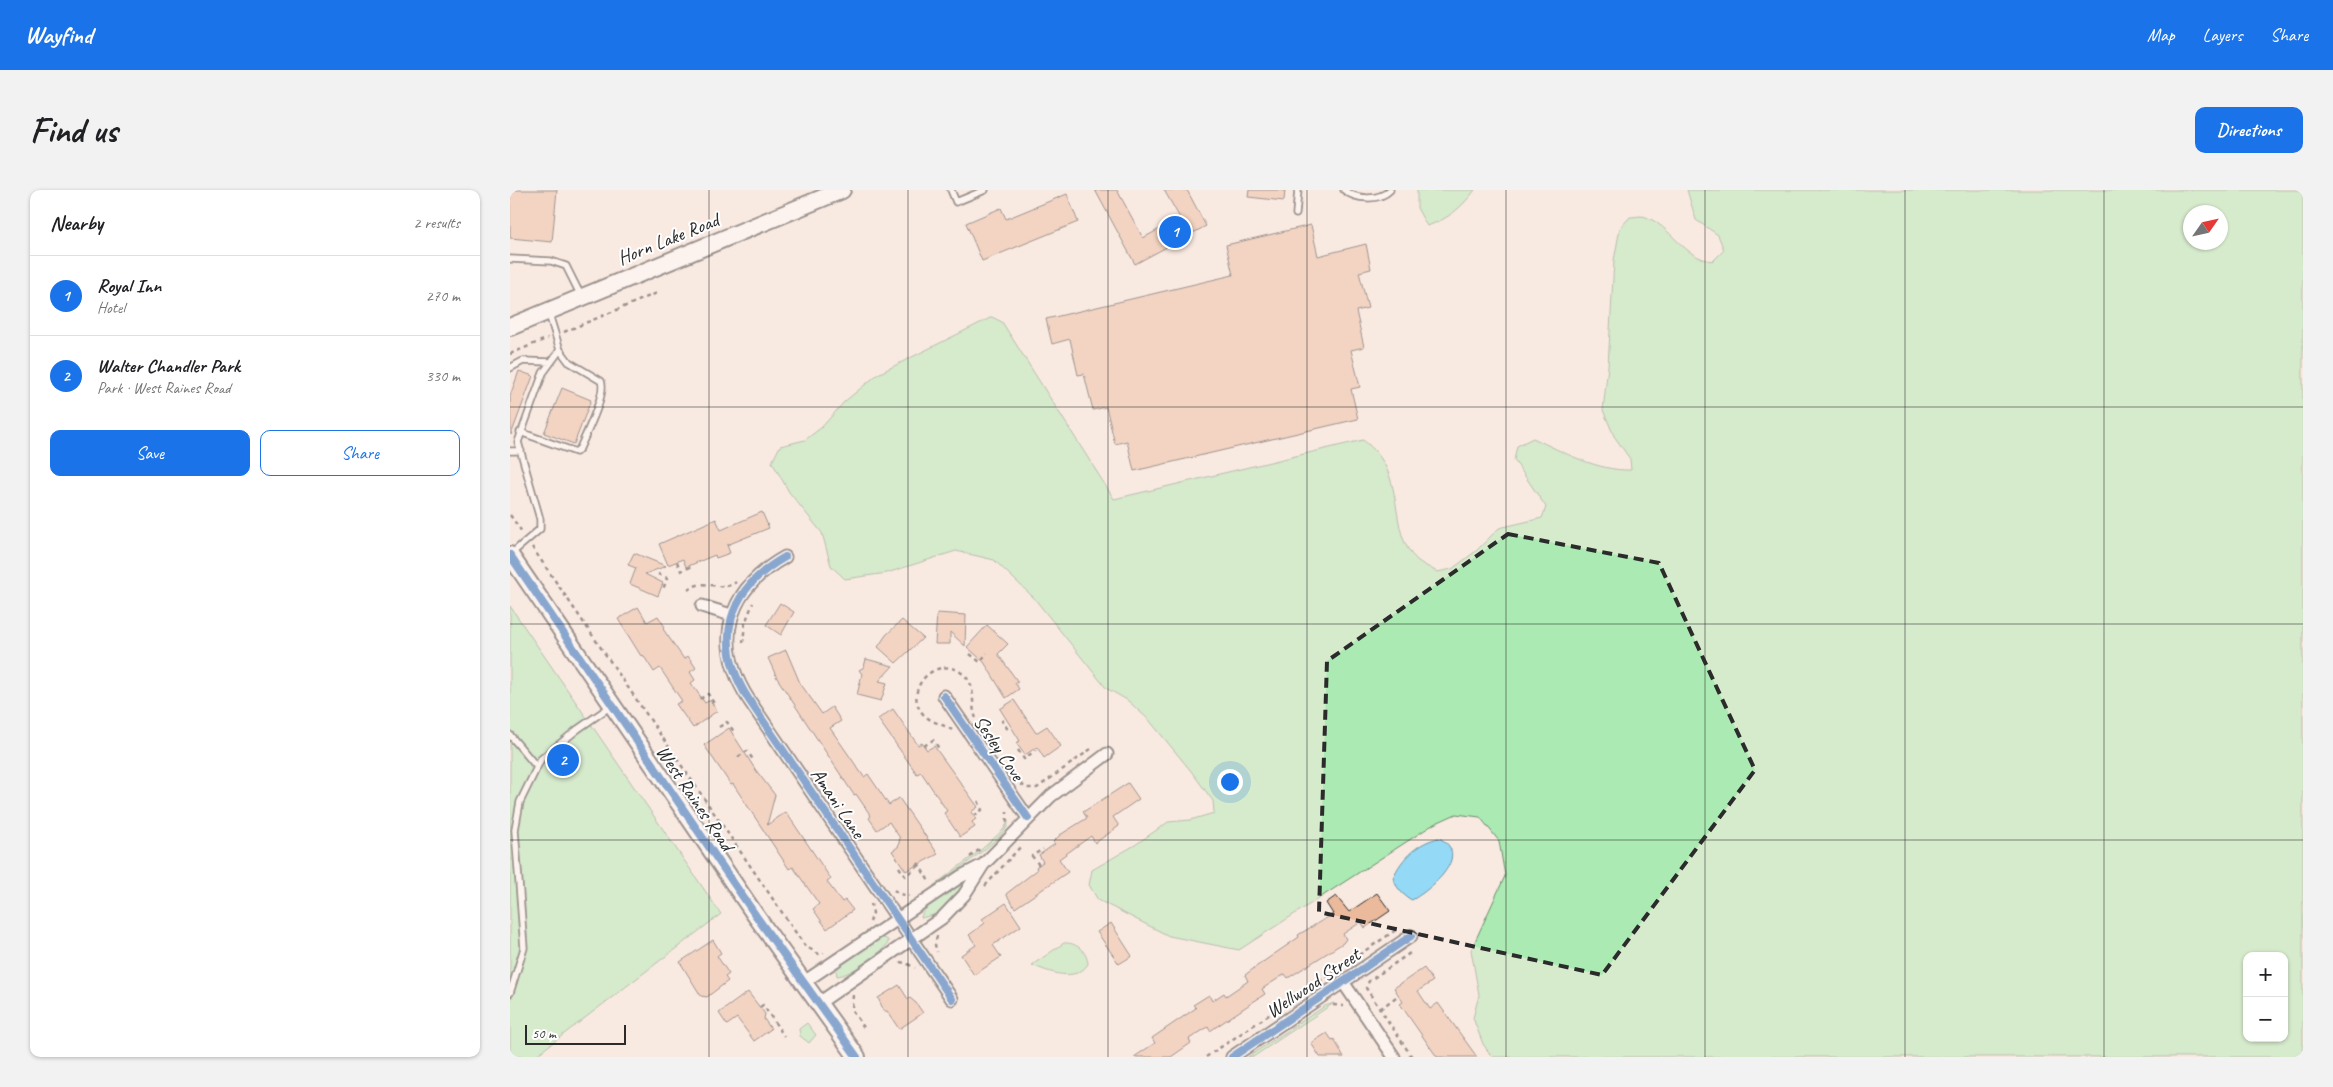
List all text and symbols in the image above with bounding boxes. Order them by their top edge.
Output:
text: Wayfind [25,20,92,50]
text: Map [2147,24,2175,46]
text: Layers [2203,24,2242,46]
text: Share [2270,24,2308,46]
button: Directions [2195,107,2303,153]
text: Find us [30,108,117,153]
north arrow [2183,205,2228,250]
street label: Horn Lake Road [614,206,725,271]
text: Nearby [50,210,103,236]
text: 2 results [413,213,460,233]
pin: 1 [1159,213,1191,251]
text: Royal Inn [97,274,161,298]
text: 1 [62,286,70,306]
text: 270 m [426,286,460,306]
text: Hotel [97,298,125,318]
text: Walter Chandler Park [97,354,240,378]
text: 2 [62,366,70,386]
text: 330 m [426,366,460,386]
text: Park · West Raines Road [97,378,231,398]
button: Save [50,430,250,476]
button: Share [260,430,460,476]
street label: Sesley Cove [968,710,1031,787]
street label: West Raines Road [651,740,741,858]
pin: 2 [547,741,579,779]
street label: Amani Lane [805,763,872,844]
your location [1217,769,1243,795]
street label: Wellwood Street [1261,941,1367,1024]
map controls [2243,952,2288,1042]
button: + [2243,952,2288,997]
button: − [2243,997,2288,1042]
scale bar [525,1022,626,1045]
text: 50 m [532,1025,556,1042]

